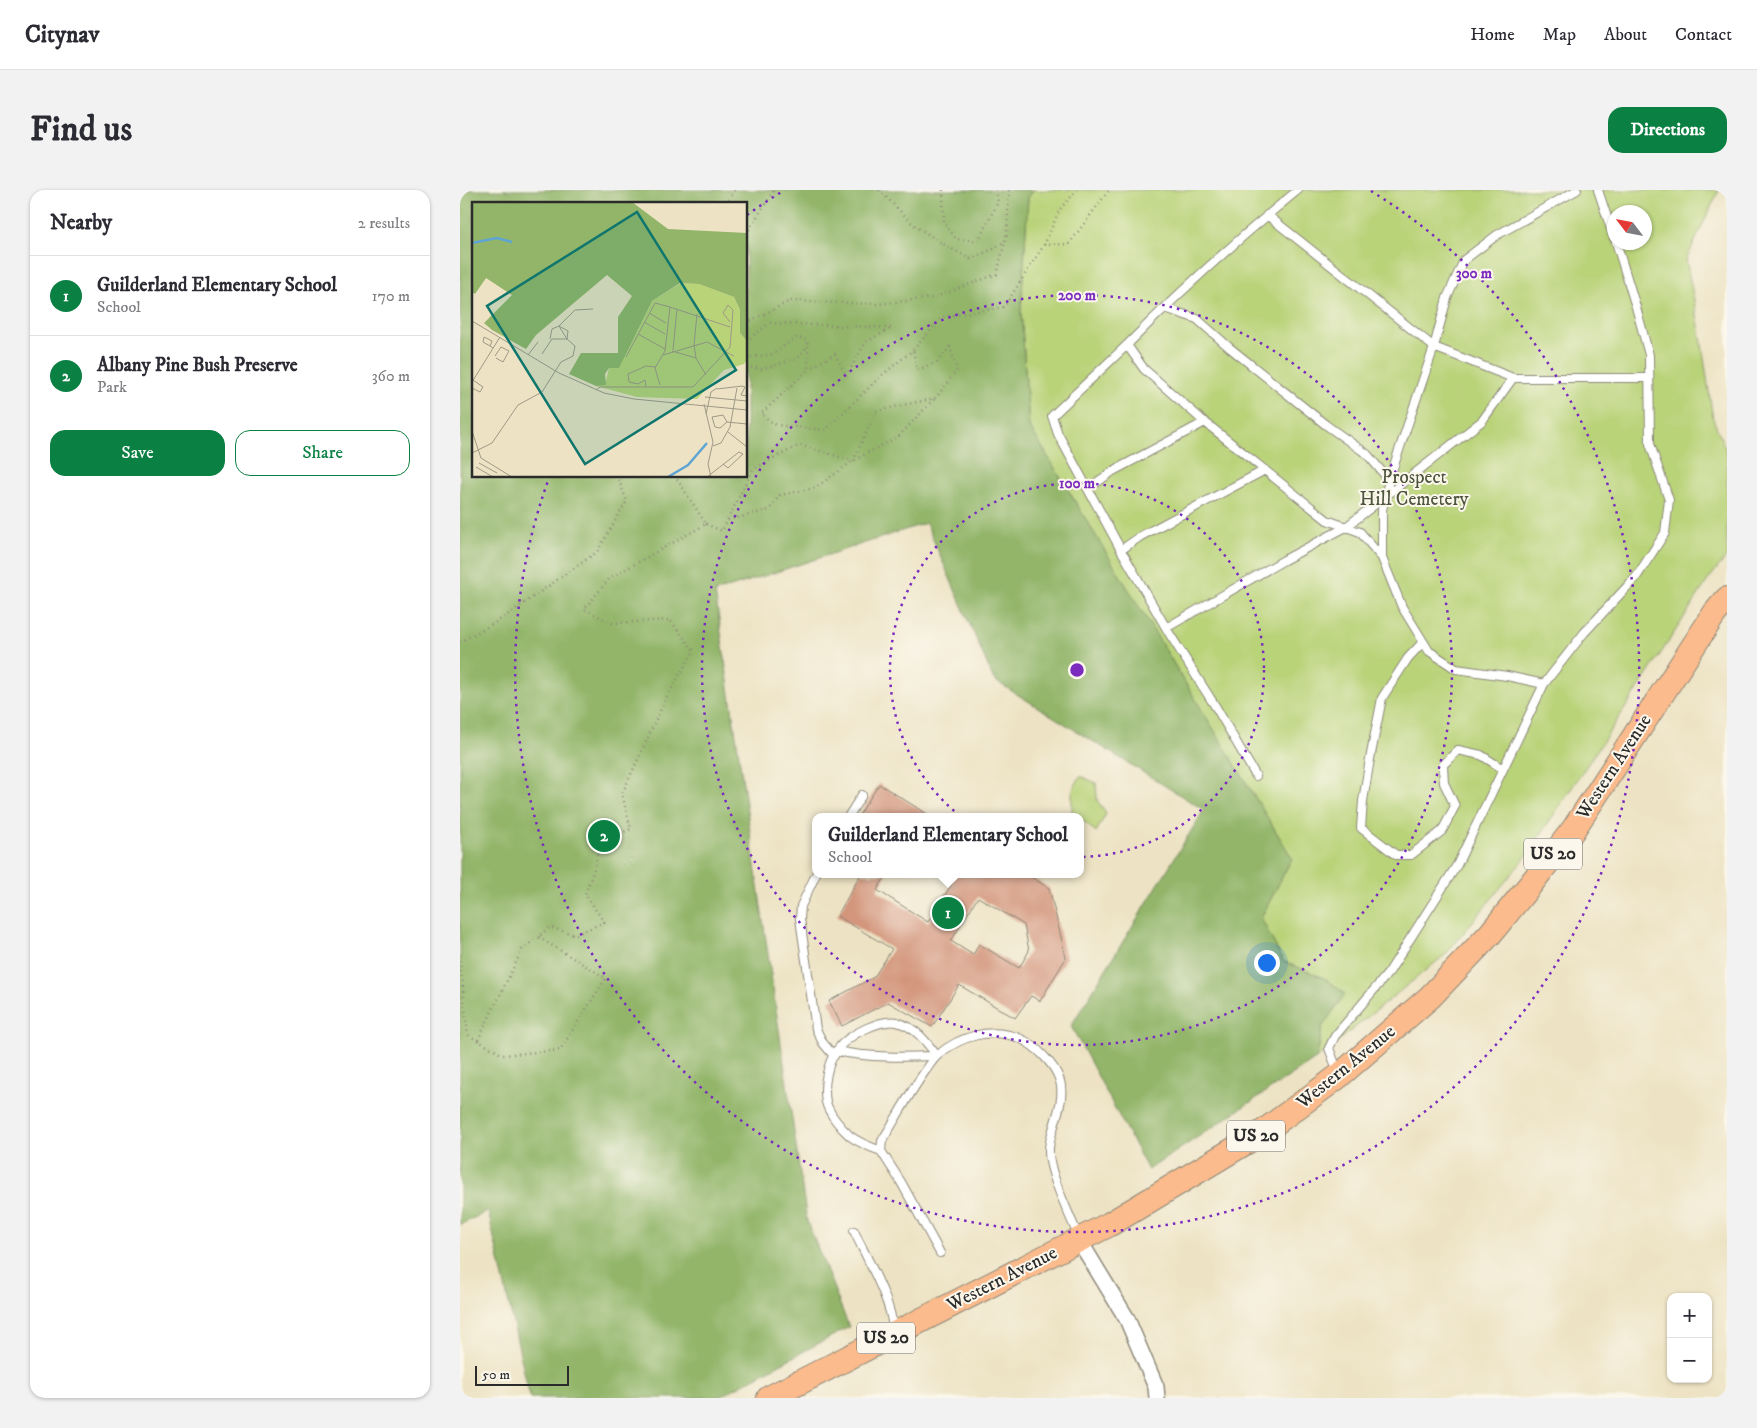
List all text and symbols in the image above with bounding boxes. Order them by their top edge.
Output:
text: Citynav [25,20,99,50]
text: Home [1470,24,1515,46]
text: Map [1543,24,1576,46]
text: About [1604,24,1647,46]
text: Contact [1675,24,1732,46]
button: Directions [1608,107,1727,153]
text: Find us [30,108,132,152]
inset map [472,202,748,478]
north arrow [1607,205,1652,250]
text: Nearby [50,210,112,236]
text: 2 results [358,213,410,233]
text: 300 m [1456,264,1493,283]
text: Guilderland Elementary School [97,274,337,297]
text: 1 [63,286,69,306]
text: 170 m [372,286,410,306]
text: 200 m [1058,286,1097,305]
text: School [97,297,141,317]
text: Albany Pine Bush Preserve [97,354,298,377]
text: 2 [62,366,70,386]
text: 360 m [372,366,410,386]
text: Park [97,377,127,397]
button: Save [50,430,225,476]
button: Share [235,430,410,476]
park label: Prospect Hill Cemetery [1360,466,1469,511]
text: 100 m [1059,474,1096,493]
centre of rings [1068,661,1086,679]
street label: Western Avenue [1571,710,1657,825]
popup [812,813,1084,878]
pin: 2 [588,817,620,855]
text: Guilderland Elementary School [828,824,1068,847]
road number: US 20 [1524,839,1582,870]
text: School [828,847,872,867]
pin: 1 [932,894,964,932]
your location [1254,950,1280,976]
street label: Western Avenue [1291,1020,1400,1114]
road number: US 20 [1227,1120,1285,1151]
street label: Western Avenue [942,1241,1061,1317]
map controls [1667,1293,1712,1383]
button: + [1667,1293,1712,1338]
road number: US 20 [857,1322,915,1354]
button: − [1667,1338,1712,1383]
scale bar [475,1363,569,1386]
text: 50 m [482,1366,510,1384]

